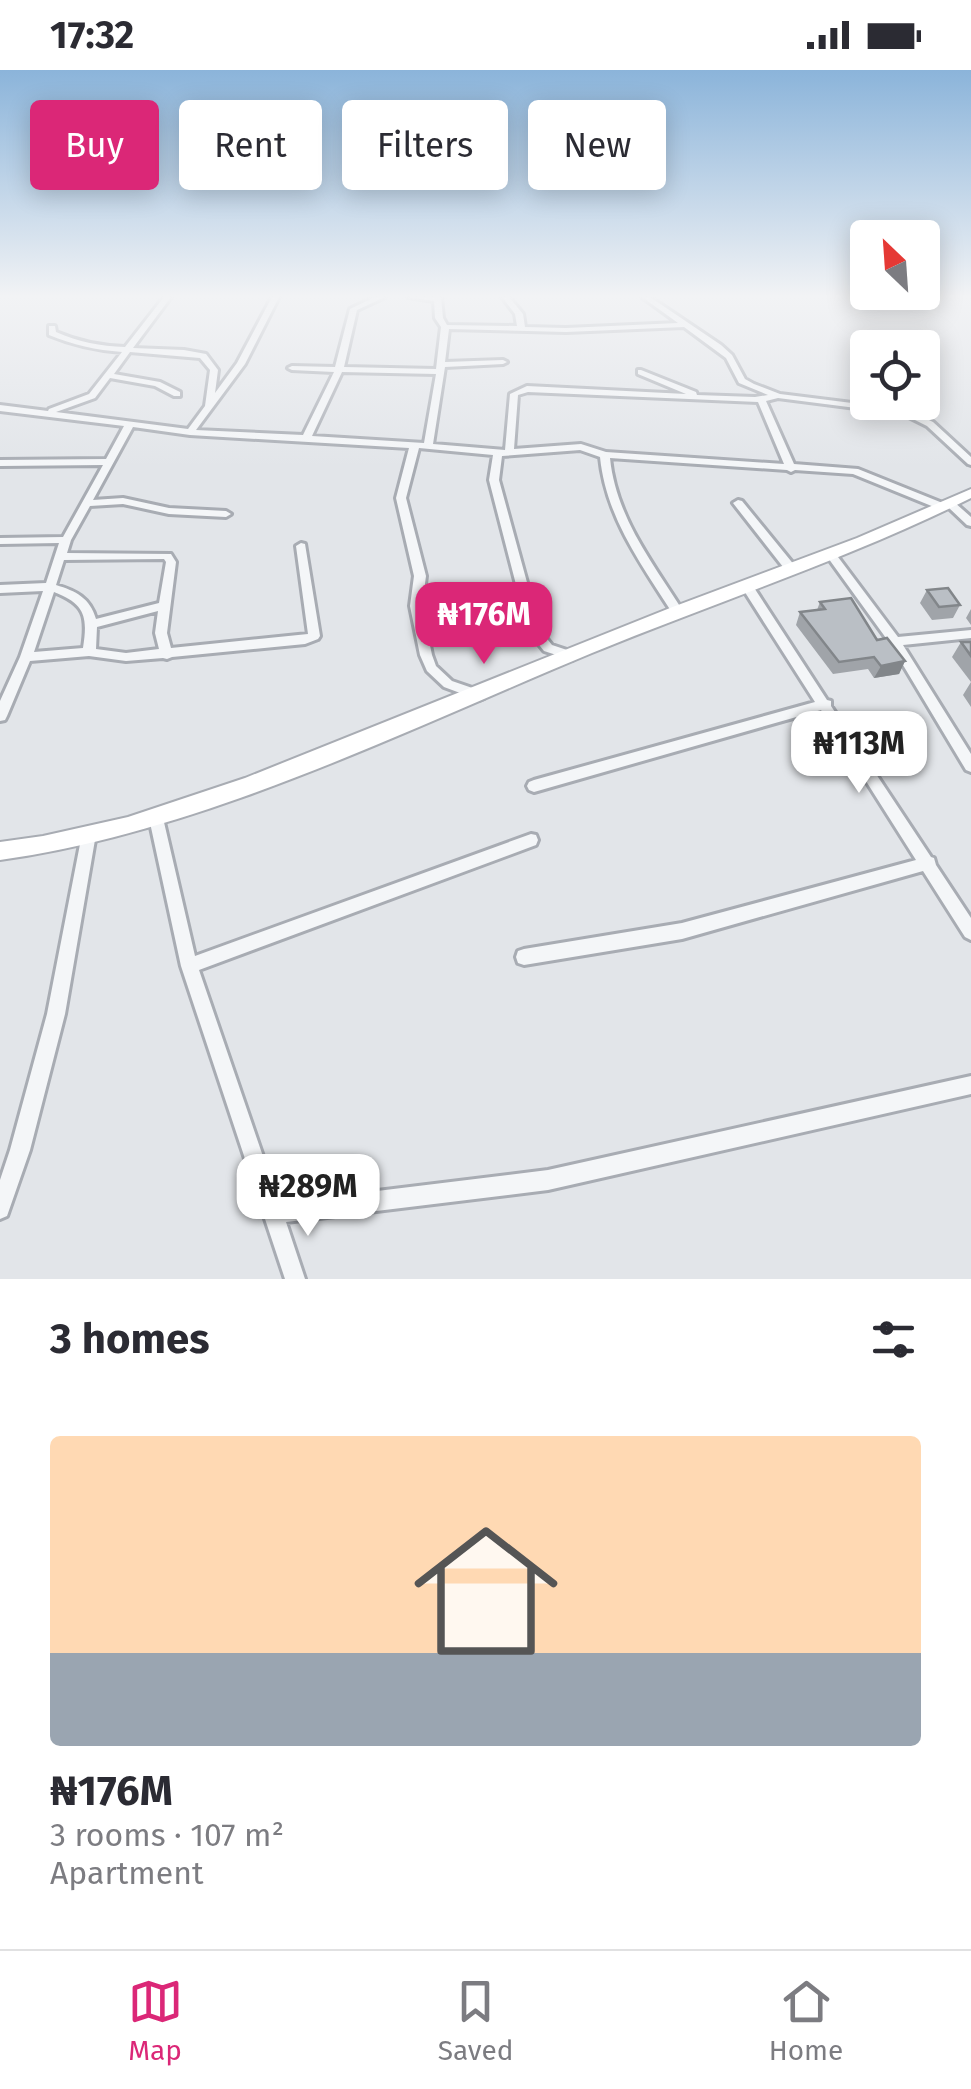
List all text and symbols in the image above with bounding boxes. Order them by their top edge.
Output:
text: 17:32 [50,12,134,58]
chip: Buy [30,100,159,190]
chip: Rent [179,100,322,190]
chip: Filters [342,100,508,190]
chip: New [528,100,666,190]
north arrow [850,220,940,310]
map controls [850,220,940,420]
button: locate [850,330,940,420]
pin: ₦176M [414,582,554,667]
text: ₦176M [437,595,531,633]
pin: ₦113M [789,711,929,796]
text: ₦113M [813,724,905,762]
pin: ₦289M [238,1154,378,1239]
text: ₦289M [259,1167,357,1205]
icon: filters [866,1312,921,1367]
text: 3 homes [50,1314,210,1364]
icon: home [396,1501,576,1681]
text: ₦176M [50,1766,173,1816]
text: 3 rooms · 107 m² [50,1816,284,1854]
text: Apartment [50,1854,204,1892]
tab: Map [128,1974,183,2067]
tab: Saved [438,1974,514,2067]
tab: Home [769,1974,843,2067]

